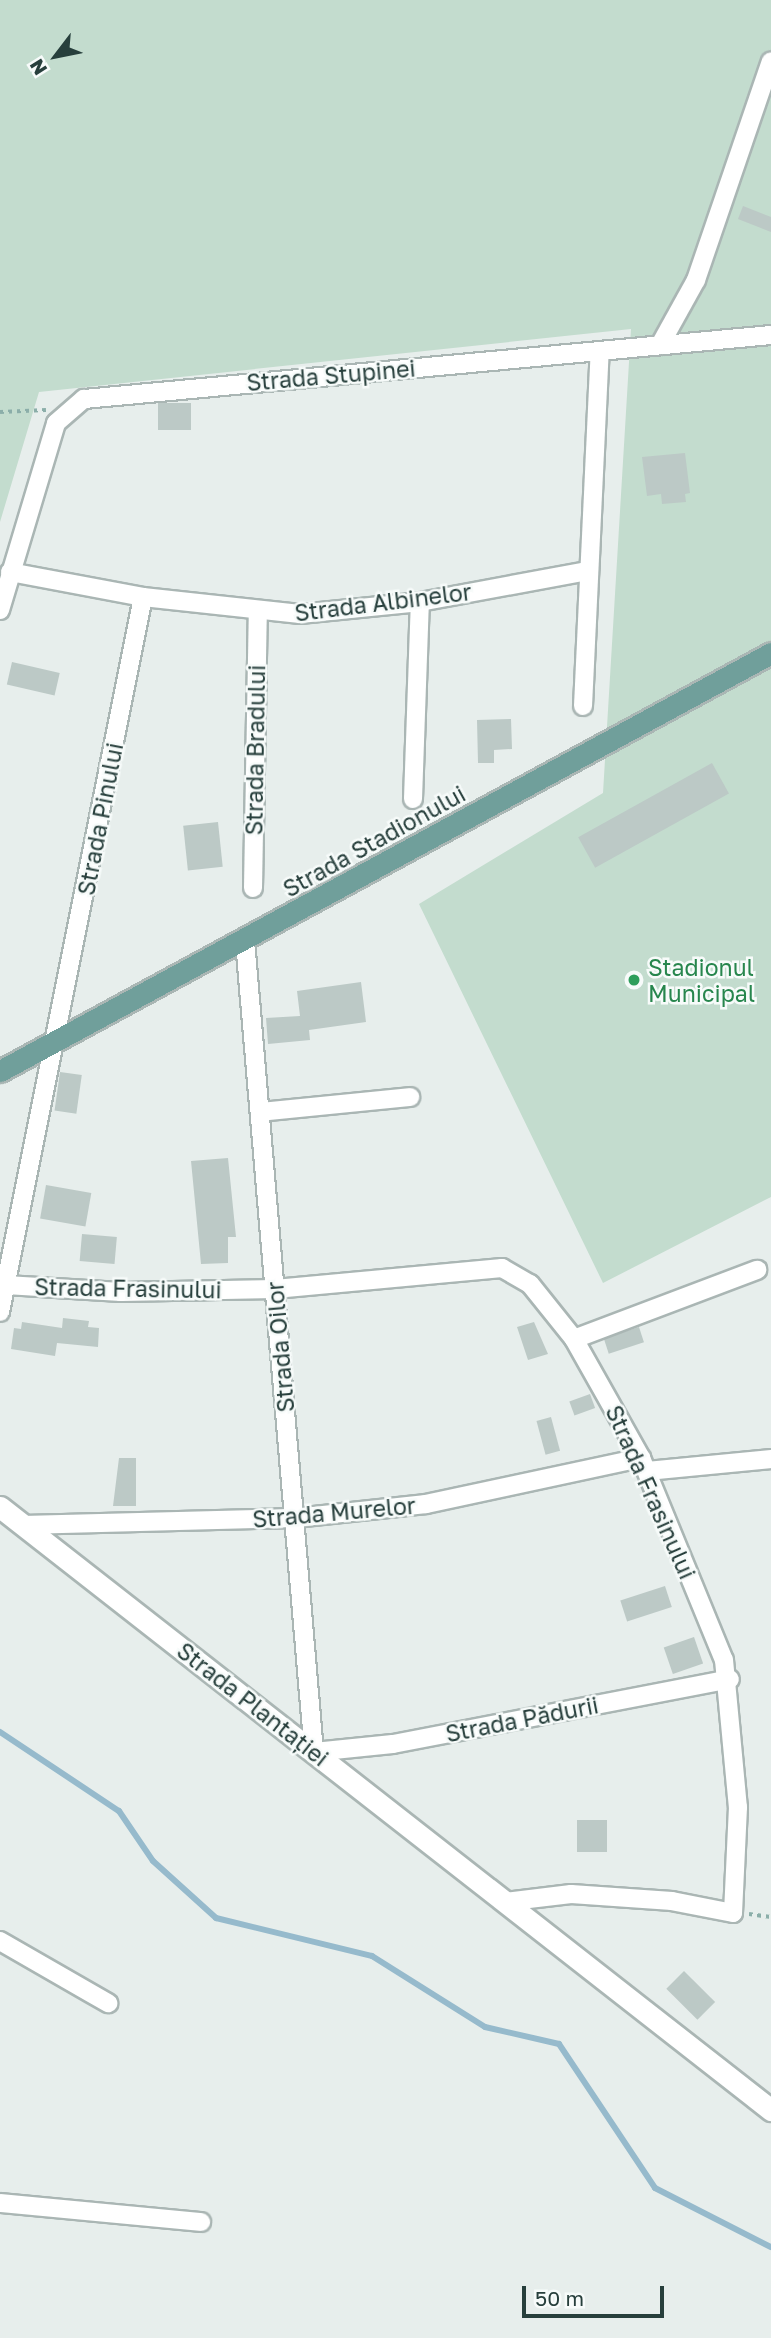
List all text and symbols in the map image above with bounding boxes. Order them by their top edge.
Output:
north arrow [21,21,91,91]
text: N [24,55,51,80]
street label: Strada Stupinei [245,354,417,396]
street label: Strada Albinelor [293,577,473,627]
street label: Strada Bradului [240,664,270,836]
street label: Strada Pinului [72,740,128,898]
street label: Strada Stadionului [278,779,470,903]
place label: Stadionul Municipal [648,953,755,1007]
marker: Stadionul Municipal [626,972,642,988]
street label: Strada Frasinului [34,1273,222,1303]
street label: Strada Oilor [261,1280,299,1414]
street label: Strada Frasinului [600,1401,702,1583]
street label: Strada Murelor [251,1491,417,1533]
street label: Strada Plantației [172,1636,334,1772]
street label: Strada Pădurii [443,1691,601,1747]
scale bar [526,2272,668,2316]
text: 50 m [535,2285,584,2311]

